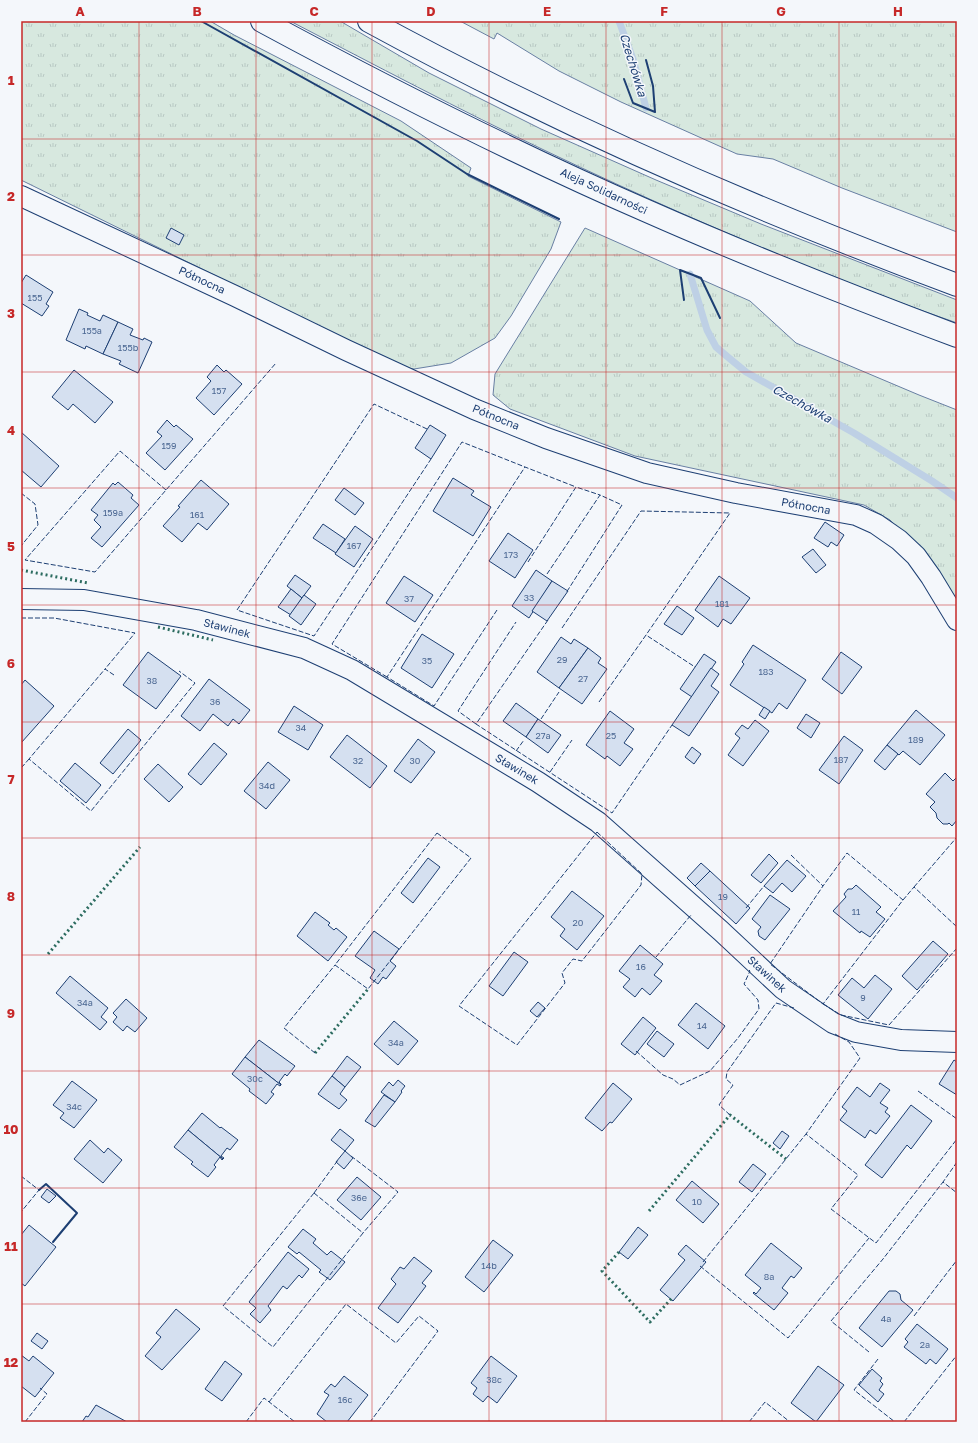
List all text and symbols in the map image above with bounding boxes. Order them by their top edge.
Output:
text: A [75,3,85,19]
text: B [192,3,202,19]
text: C [309,3,319,19]
text: D [426,3,436,19]
text: E [543,3,551,19]
text: F [660,3,668,19]
text: G [776,3,786,19]
text: H [893,3,903,19]
water label: Czechówka [617,31,651,99]
text: 1 [8,72,15,88]
street label: Aleja Solidarności [559,165,650,216]
text: 2 [7,188,15,204]
street label: Północna [177,263,228,296]
house number: 155 [28,292,42,303]
text: 3 [7,305,15,321]
house number: 155a [82,325,102,336]
house number: 155b [118,342,139,353]
water label: Czechówka [770,381,835,427]
house number: 157 [212,385,226,396]
street label: Północna [471,401,522,432]
text: 4 [7,422,15,438]
house number: 159 [161,440,177,451]
street label: Północna [780,495,832,516]
house number: 159a [103,507,123,518]
house number: 161 [190,509,205,520]
text: 5 [7,538,15,554]
house number: 167 [347,540,362,551]
house number: 173 [504,549,518,560]
house number: 33 [524,592,534,603]
house number: 37 [404,593,414,604]
house number: 181 [715,598,730,609]
street label: Sławinek [202,615,252,640]
house number: 29 [557,654,567,665]
text: 6 [7,655,15,671]
house number: 35 [422,655,432,666]
house number: 183 [758,666,774,677]
house number: 27 [578,673,588,684]
house number: 38 [147,675,157,686]
house number: 36 [210,696,220,707]
house number: 34 [296,722,307,733]
house number: 27a [535,730,551,741]
house number: 25 [606,730,616,741]
house number: 189 [908,734,924,745]
street label: Sławinek [493,751,541,787]
house number: 187 [834,754,849,765]
house number: 32 [353,755,363,766]
house number: 30 [410,755,421,766]
text: 7 [7,771,15,787]
house number: 34d [259,780,275,791]
text: 8 [7,888,15,904]
house number: 19 [718,891,728,902]
house number: 11 [852,906,861,917]
house number: 20 [573,917,584,928]
street label: Sławinek [745,953,790,995]
house number: 16 [636,961,646,972]
house number: 9 [860,992,866,1003]
house number: 34a [77,997,93,1008]
text: 9 [7,1005,15,1021]
house number: 14 [697,1020,707,1031]
house number: 34a [388,1037,404,1048]
house number: 30c [247,1073,263,1084]
house number: 34c [66,1101,82,1112]
text: 10 [3,1121,19,1137]
house number: 36e [351,1192,367,1203]
house number: 10 [692,1196,702,1207]
text: 11 [4,1238,18,1254]
house number: 14b [481,1260,497,1271]
house number: 8a [764,1271,774,1282]
house number: 4a [881,1313,891,1324]
house number: 2a [920,1339,930,1350]
text: 12 [4,1354,18,1370]
house number: 38c [486,1374,502,1385]
house number: 16c [338,1394,352,1405]

